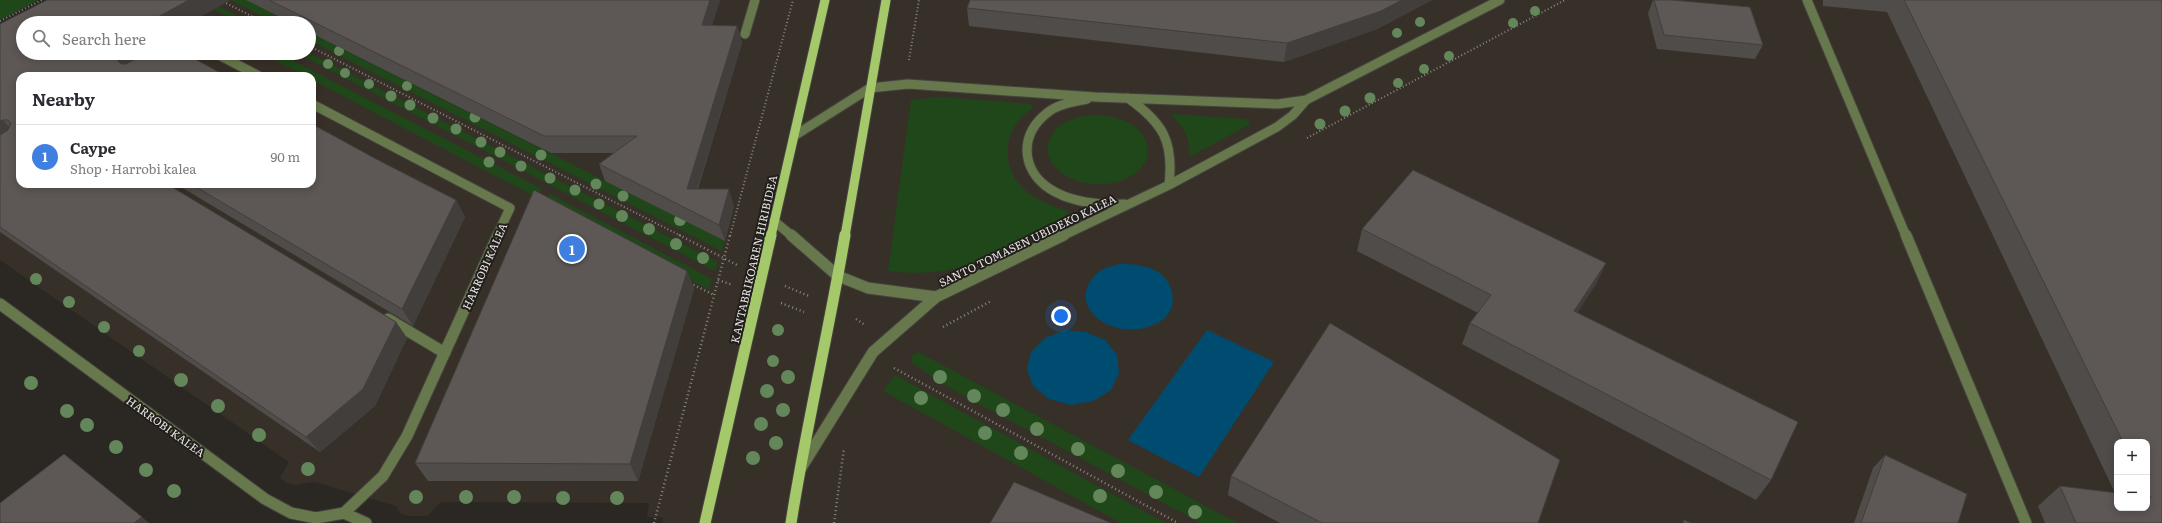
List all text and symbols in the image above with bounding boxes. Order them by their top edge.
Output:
search box [16,16,316,60]
icon: search [30,27,52,49]
text: Search here [62,27,146,50]
text: Nearby [32,86,95,111]
text: Caype [70,136,116,159]
text: 1 [42,147,48,166]
text: 90 m [270,147,300,166]
text: Shop · Harrobi kalea [70,159,196,178]
street label: KANTABRIKOAREN HIRIBIDEA [726,173,780,345]
street label: SANTO TOMASEN UBIDEKO KALEA [936,190,1118,290]
street label: HARROBI KALEA [458,220,510,312]
pin: 1 [559,234,585,264]
your location [1051,306,1071,326]
street label: HARROBI KALEA [123,392,209,460]
map controls [2114,439,2150,511]
button: + [2114,439,2150,475]
button: − [2114,475,2150,511]

